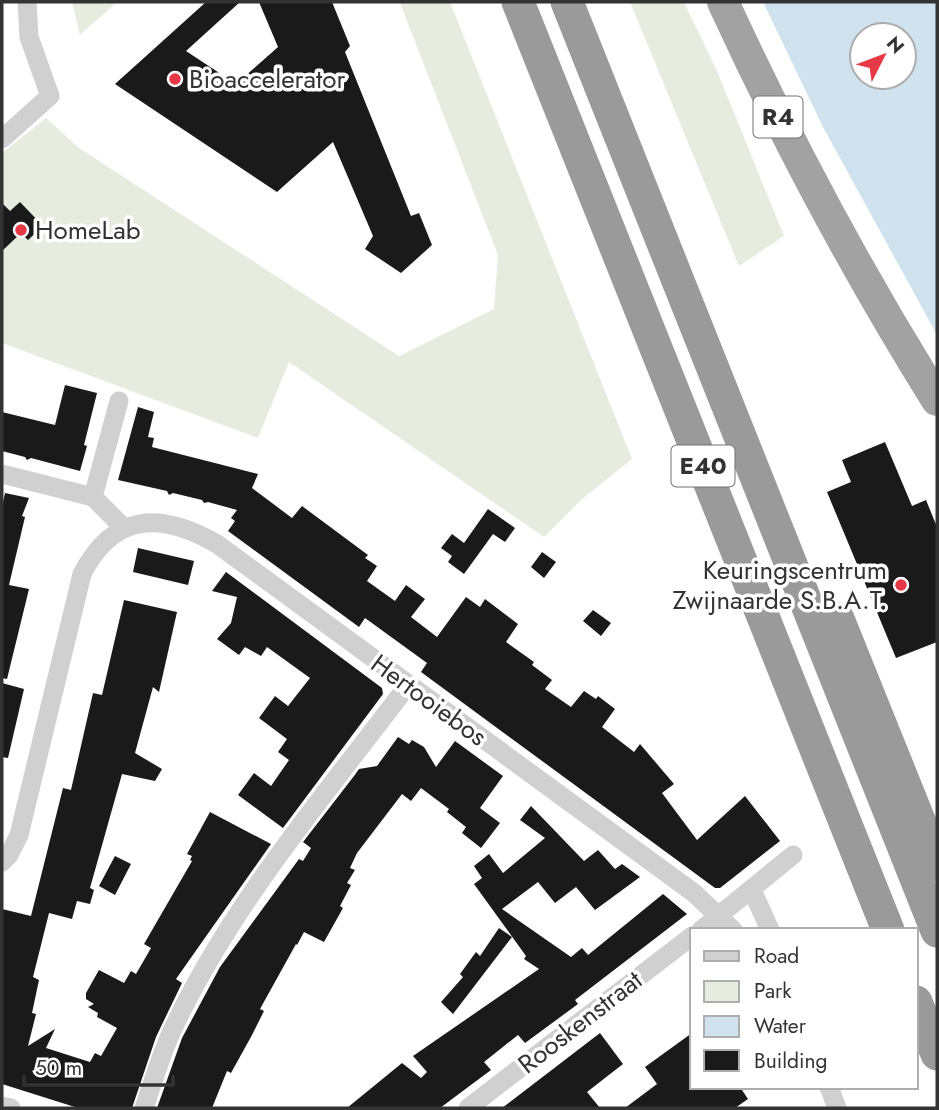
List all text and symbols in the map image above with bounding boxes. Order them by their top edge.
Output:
north arrow [848,21,918,91]
text: N [880,30,910,60]
place label: Bioaccelerator [189,60,345,98]
marker: Bioaccelerator [167,71,183,87]
road number: R4 [754,96,802,138]
place label: HomeLab [35,211,140,249]
marker: HomeLab [13,222,29,238]
road number: E40 [672,446,734,486]
place label: Keuringscentrum Zwijnaarde S.B.A.T. [673,551,887,619]
marker: Keuringscentrum Zwijnaarde S.B.A.T. [893,577,909,593]
street label: Hertooiebos [363,645,495,755]
legend [690,928,918,1089]
text: Road [754,941,799,971]
street label: Rooskenstraat [510,961,651,1083]
text: Park [754,976,792,1006]
text: Water [754,1011,807,1041]
scale bar [24,1044,173,1088]
text: Building [754,1046,827,1076]
text: 50 m [35,1053,82,1083]

